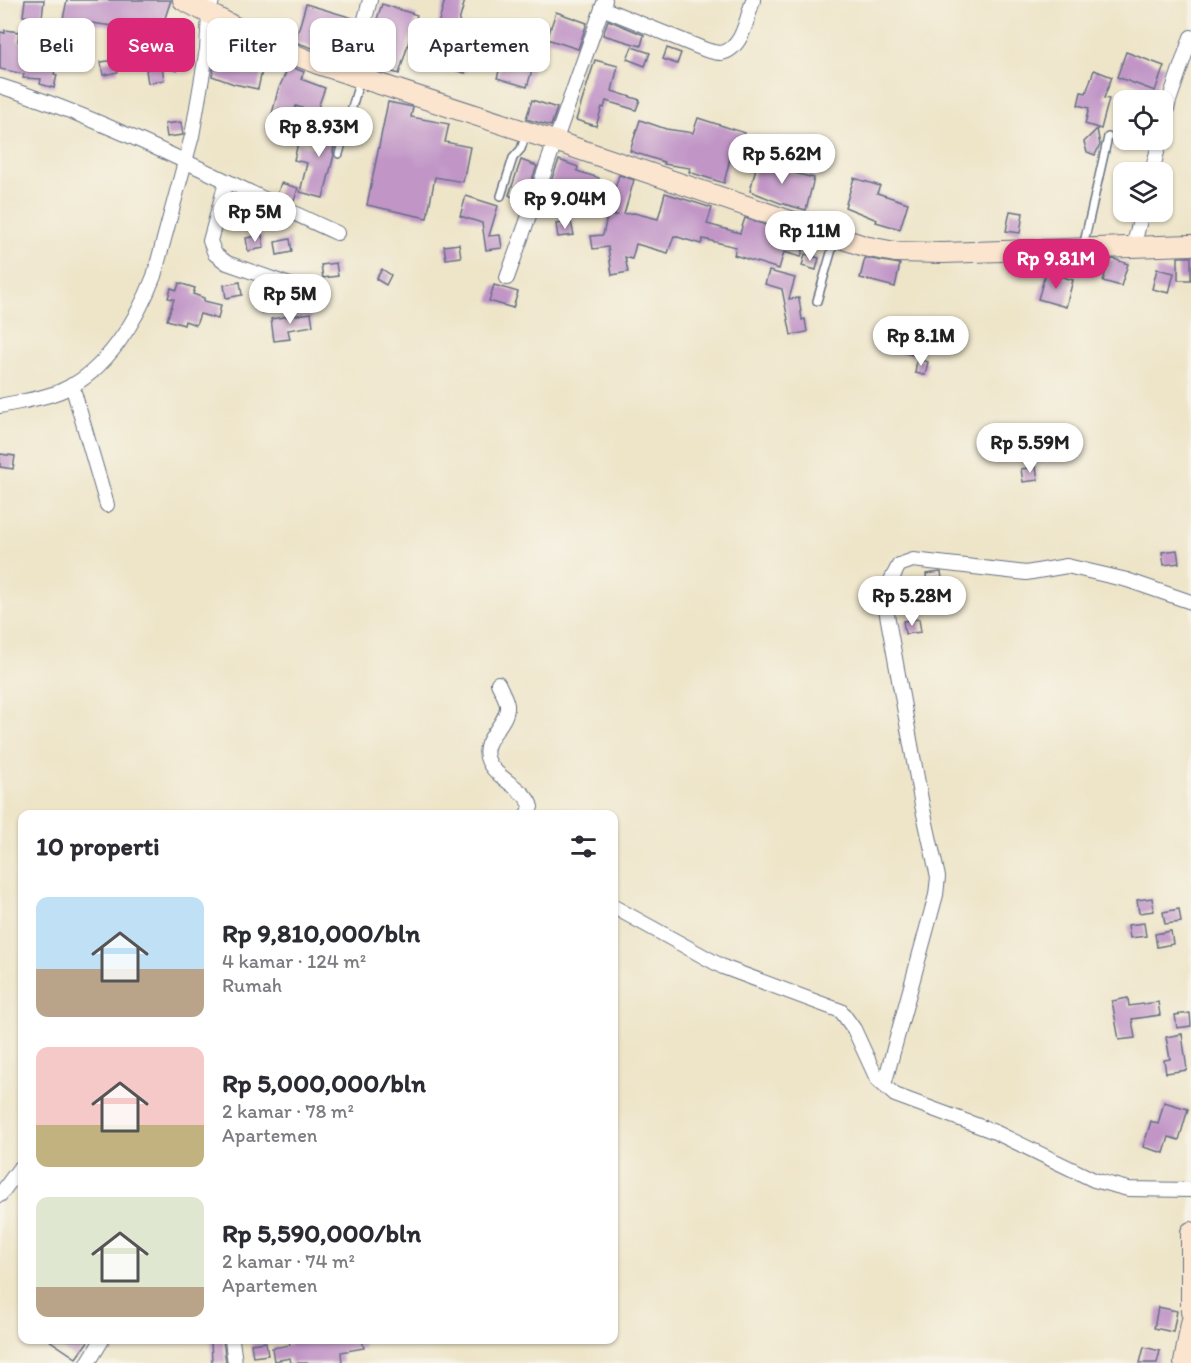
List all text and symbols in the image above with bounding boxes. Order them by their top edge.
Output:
chip: Beli [18,18,95,72]
chip: Sewa [107,18,195,72]
chip: Filter [207,18,298,72]
chip: Baru [310,18,396,72]
chip: Apartemen [408,18,550,72]
map controls [1113,90,1173,222]
button: locate [1113,90,1173,150]
pin: Rp 8.93M [257,107,381,158]
text: Rp 8.93M [279,114,359,138]
pin: Rp 5.62M [720,134,844,185]
text: Rp 5.62M [742,141,822,165]
button: layers [1113,162,1173,222]
pin: Rp 9.04M [503,179,627,230]
text: Rp 9.04M [524,186,606,210]
pin: Rp 5M [213,192,297,243]
text: Rp 5M [228,199,282,223]
pin: Rp 11M [761,211,859,262]
text: Rp 11M [779,218,841,242]
pin: Rp 9.81M [994,239,1118,290]
text: Rp 9.81M [1017,246,1095,270]
pin: Rp 5M [248,274,332,325]
text: Rp 5M [263,281,317,305]
pin: Rp 8.1M [866,316,976,367]
text: Rp 8.1M [887,323,955,347]
pin: Rp 5.59M [968,423,1092,474]
text: Rp 5.59M [990,430,1070,454]
pin: Rp 5.28M [850,576,974,627]
text: Rp 5.28M [872,583,952,607]
text: 10 properti [36,830,160,862]
icon: filters [567,830,600,863]
text: Rp 9,810,000/bln [222,917,420,949]
icon: home [84,921,156,993]
text: 4 kamar · 124 m² [222,949,366,973]
text: Rumah [222,973,282,997]
text: Rp 5,000,000/bln [222,1067,426,1099]
icon: home [84,1071,156,1143]
text: 2 kamar · 78 m² [222,1099,354,1123]
text: Apartemen [222,1123,317,1147]
text: Rp 5,590,000/bln [222,1217,421,1249]
icon: home [84,1221,156,1293]
text: 2 kamar · 74 m² [222,1249,355,1273]
text: Apartemen [222,1273,317,1297]

